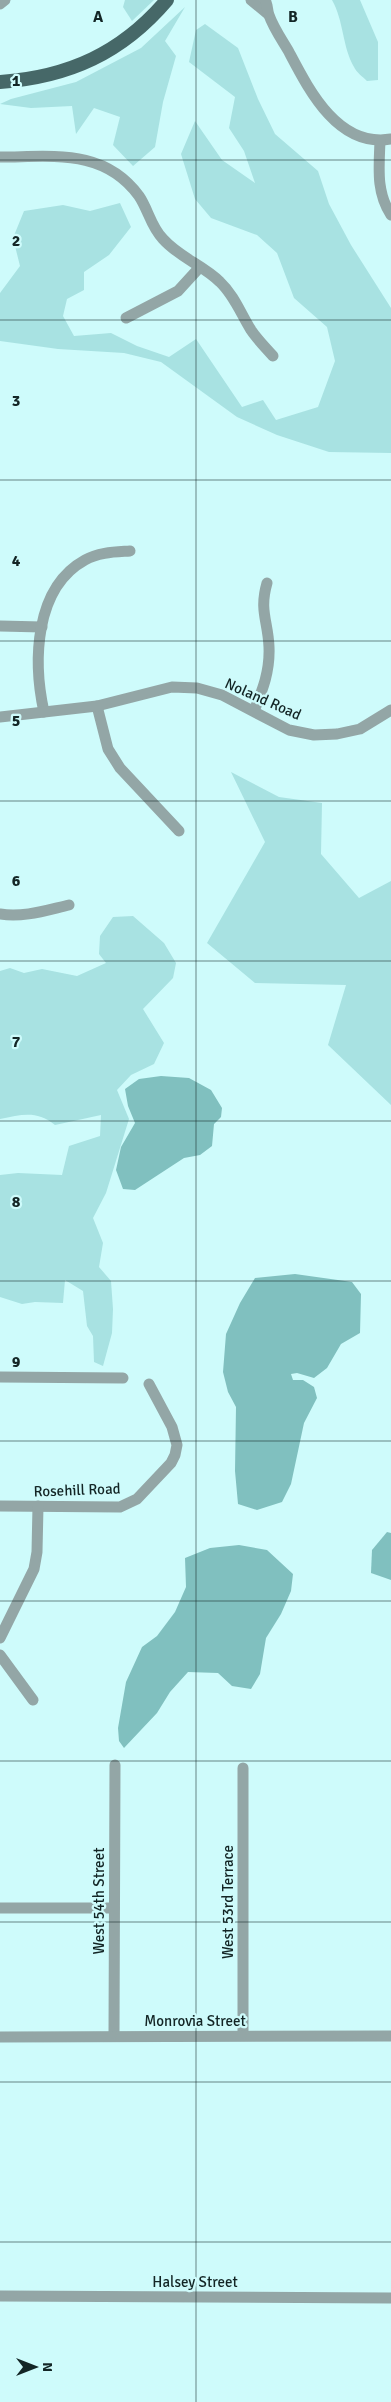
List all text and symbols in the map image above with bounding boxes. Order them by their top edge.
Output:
text: A [93,7,104,27]
text: B [288,7,298,27]
text: 1 [12,71,21,91]
text: 2 [12,231,20,251]
text: 3 [12,391,20,411]
text: 4 [12,551,21,571]
street label: Noland Road [222,674,304,724]
text: 5 [12,711,20,731]
text: 6 [12,871,21,891]
text: 7 [12,1032,21,1052]
text: 8 [12,1192,21,1212]
text: 9 [12,1352,21,1372]
street label: Rosehill Road [33,1479,121,1501]
street label: West 53rd Terrace [219,1845,237,1959]
street label: West 54th Street [90,1848,108,1954]
street label: Monrovia Street [144,2012,246,2030]
street label: Halsey Street [152,2273,238,2291]
north arrow [10,2342,60,2392]
text: N [39,2362,56,2372]

